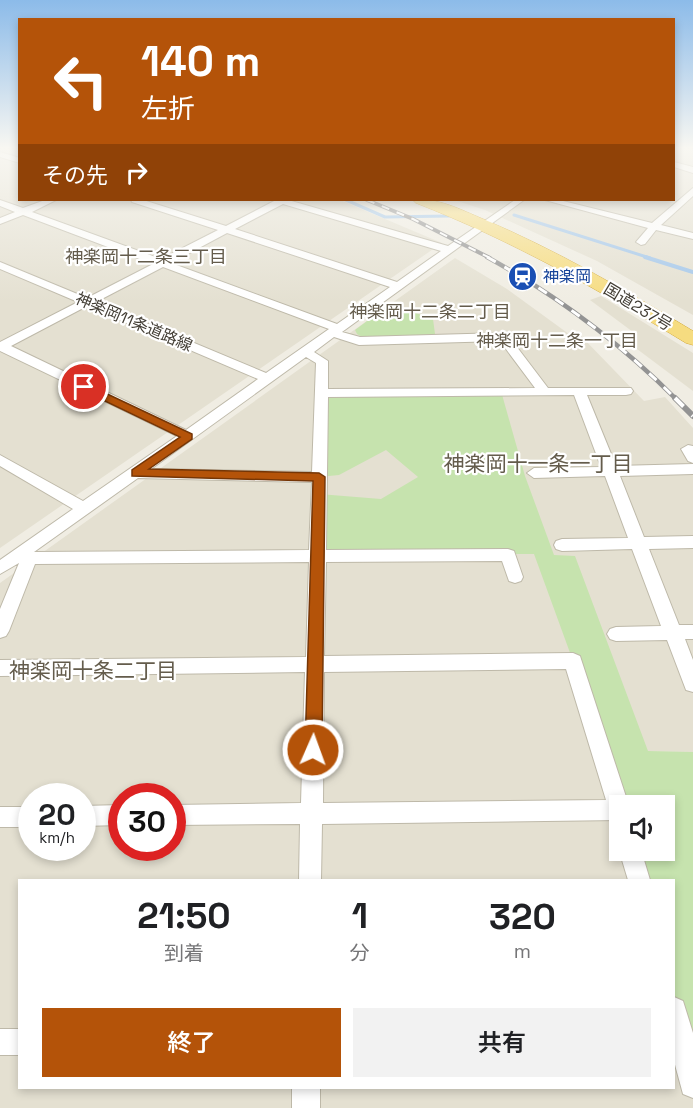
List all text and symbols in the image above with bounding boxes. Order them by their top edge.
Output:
text: 140 m [141,35,260,88]
icon: left [42,42,120,120]
text: 左折 [141,91,195,126]
icon: right [120,156,153,189]
text: その先 [42,161,108,189]
district label: 神楽岡十二条三丁目 [65,245,227,268]
station icon: 神楽岡 [506,260,538,292]
place label: 神楽岡 [543,266,591,287]
street label: 国道237号 [600,278,676,336]
street label: 神楽岡11条道路線 [72,288,196,356]
district label: 神楽岡十二条二丁目 [349,300,511,323]
district label: 神楽岡十二条一丁目 [476,329,638,352]
pin [58,361,109,412]
icon: arrive [67,370,100,403]
district label: 神楽岡十一条一丁目 [444,450,633,477]
district label: 神楽岡十条二丁目 [9,657,177,684]
position arrow [281,718,345,782]
speed limit sign: 30 [108,783,186,861]
text: 20 [38,795,76,834]
map controls [609,795,675,861]
button: sound [609,795,675,861]
text: km/h [39,828,75,847]
text: 21:50 [137,893,231,939]
text: 1 [352,893,368,939]
text: 320 [489,894,556,940]
text: m [514,938,531,964]
text: 到着 [164,940,204,966]
text: 分 [350,940,370,966]
button: 終了 [42,1008,341,1077]
button: 共有 [353,1008,651,1077]

